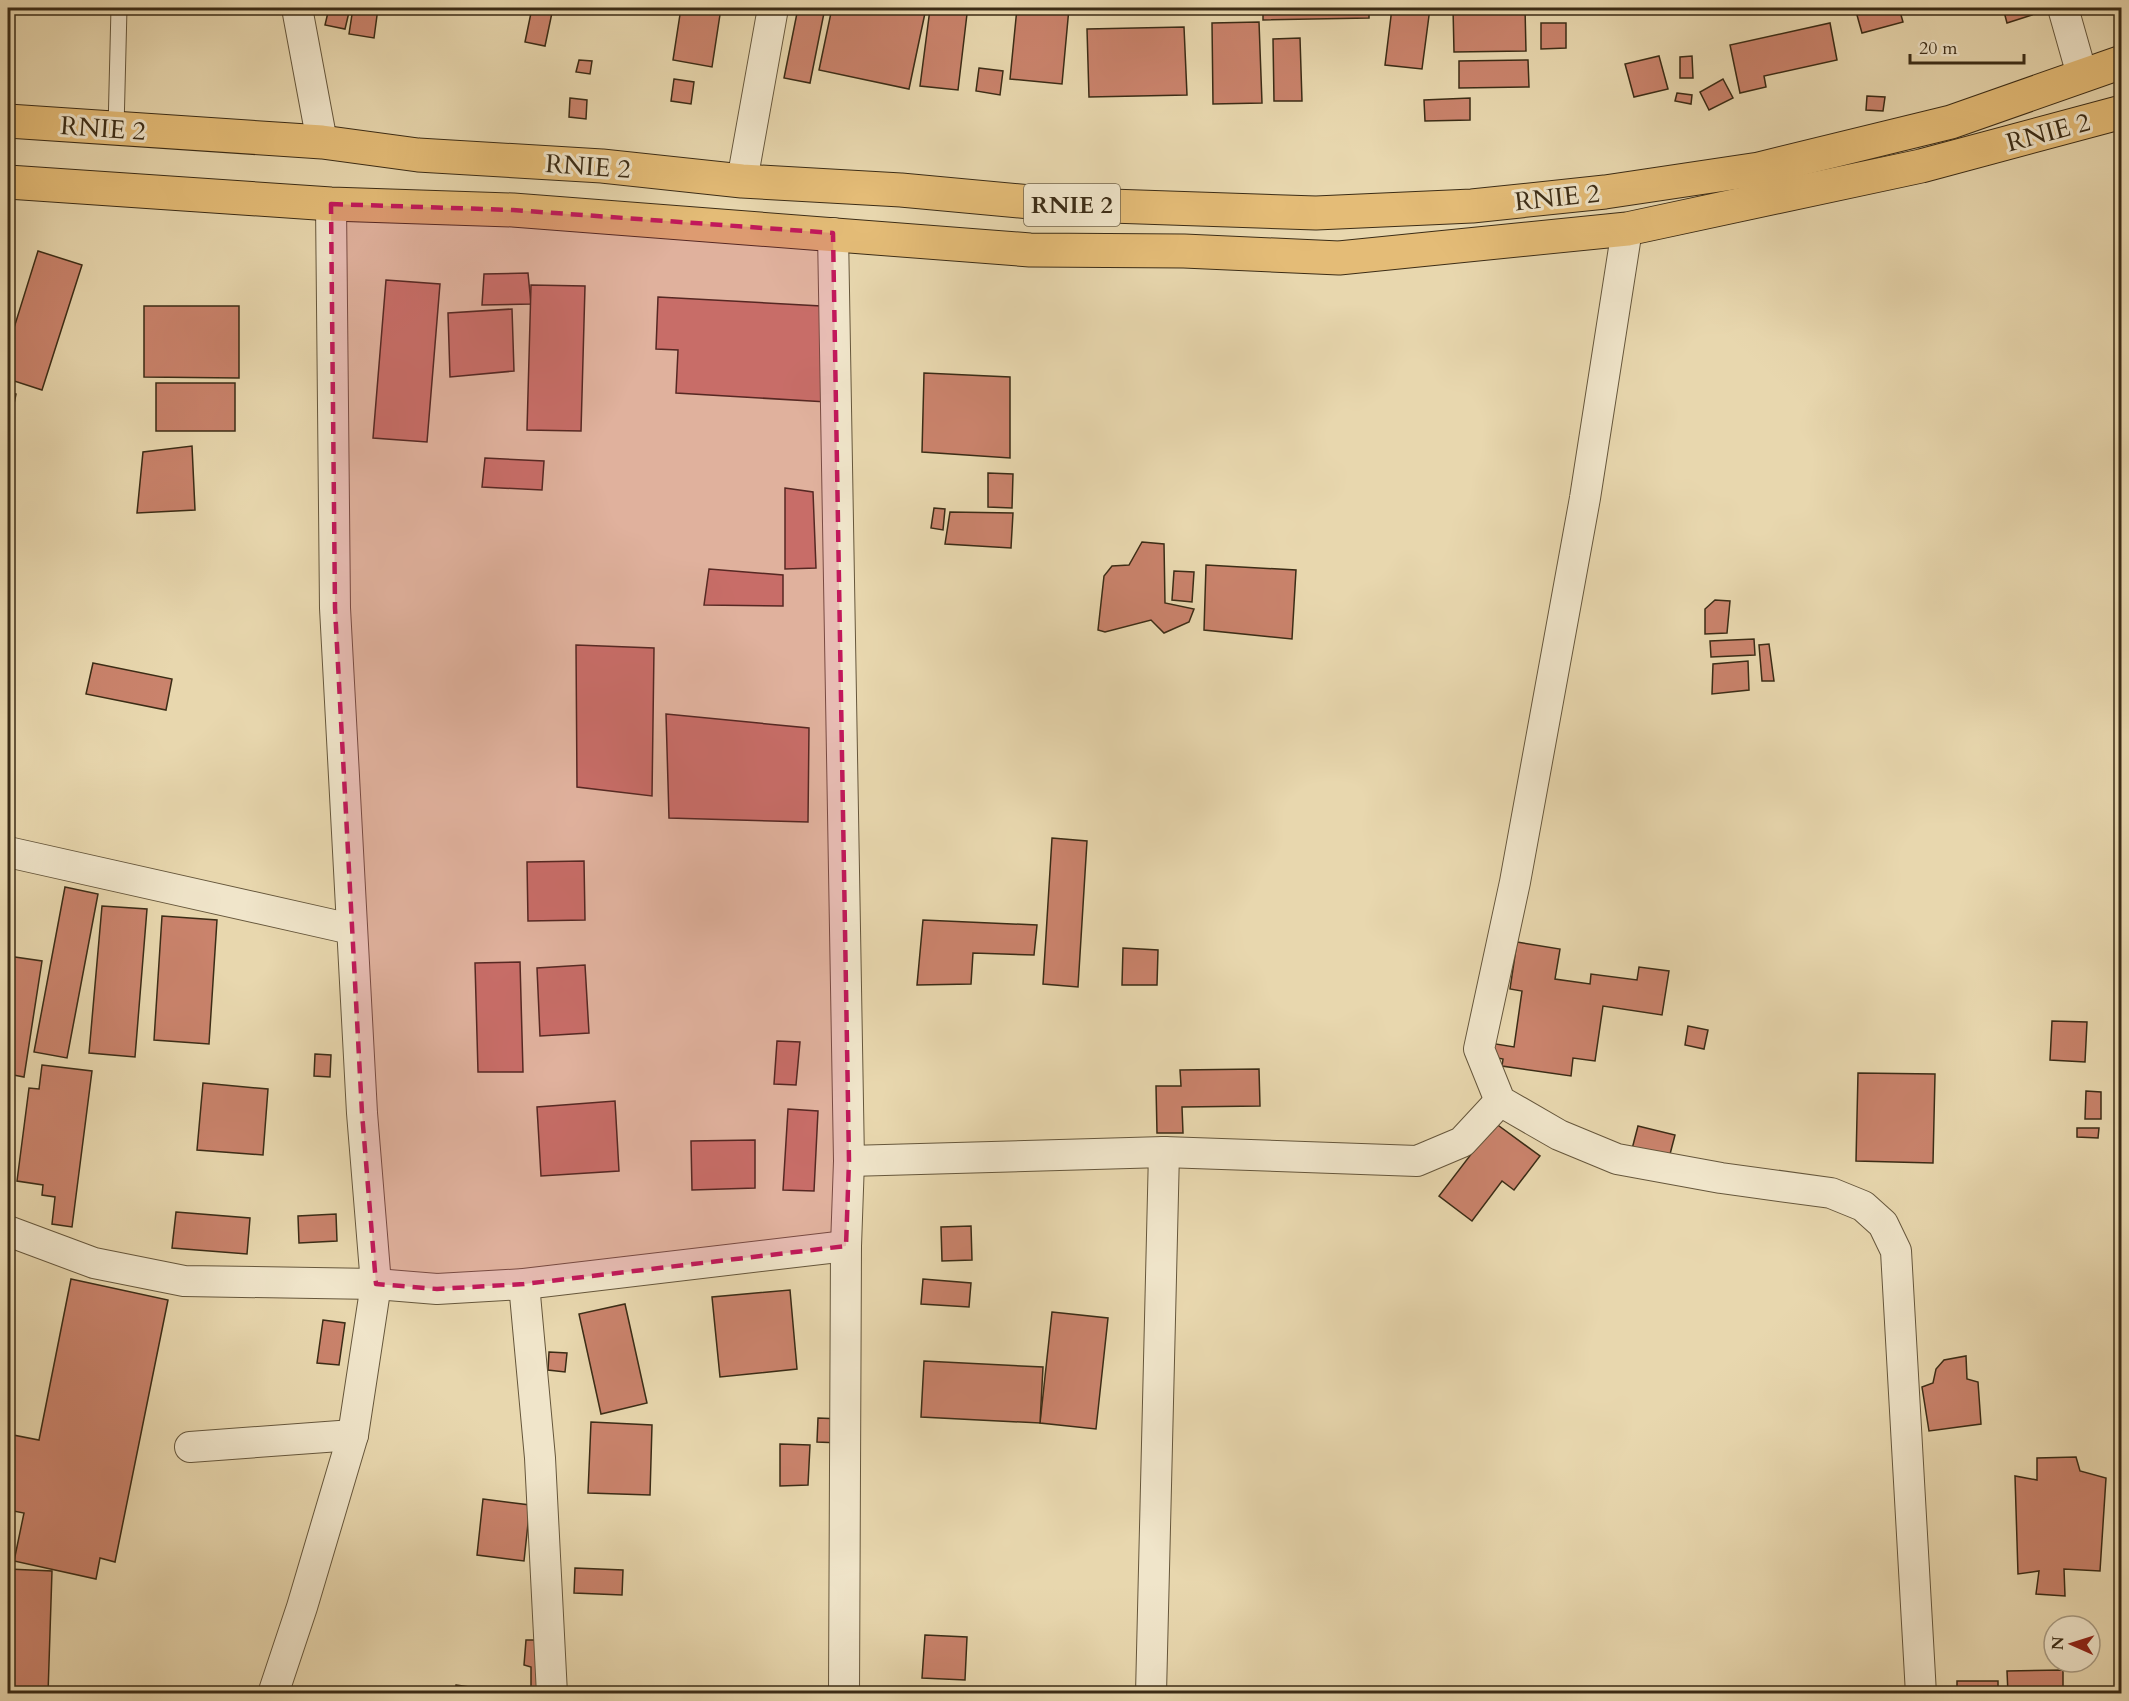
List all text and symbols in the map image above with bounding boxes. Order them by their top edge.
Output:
scale bar [1910,27,2024,65]
text: 20 m [1919,36,1958,61]
street label: RNIE 2 [2002,105,2094,160]
street label: RNIE 2 [59,108,147,149]
street label: RNIE 2 [544,146,632,187]
street label: RNIE 2 [1513,176,1601,219]
road number: RNIE 2 [1024,184,1120,226]
north arrow [2042,1614,2102,1674]
text: N [2047,1636,2069,1651]

